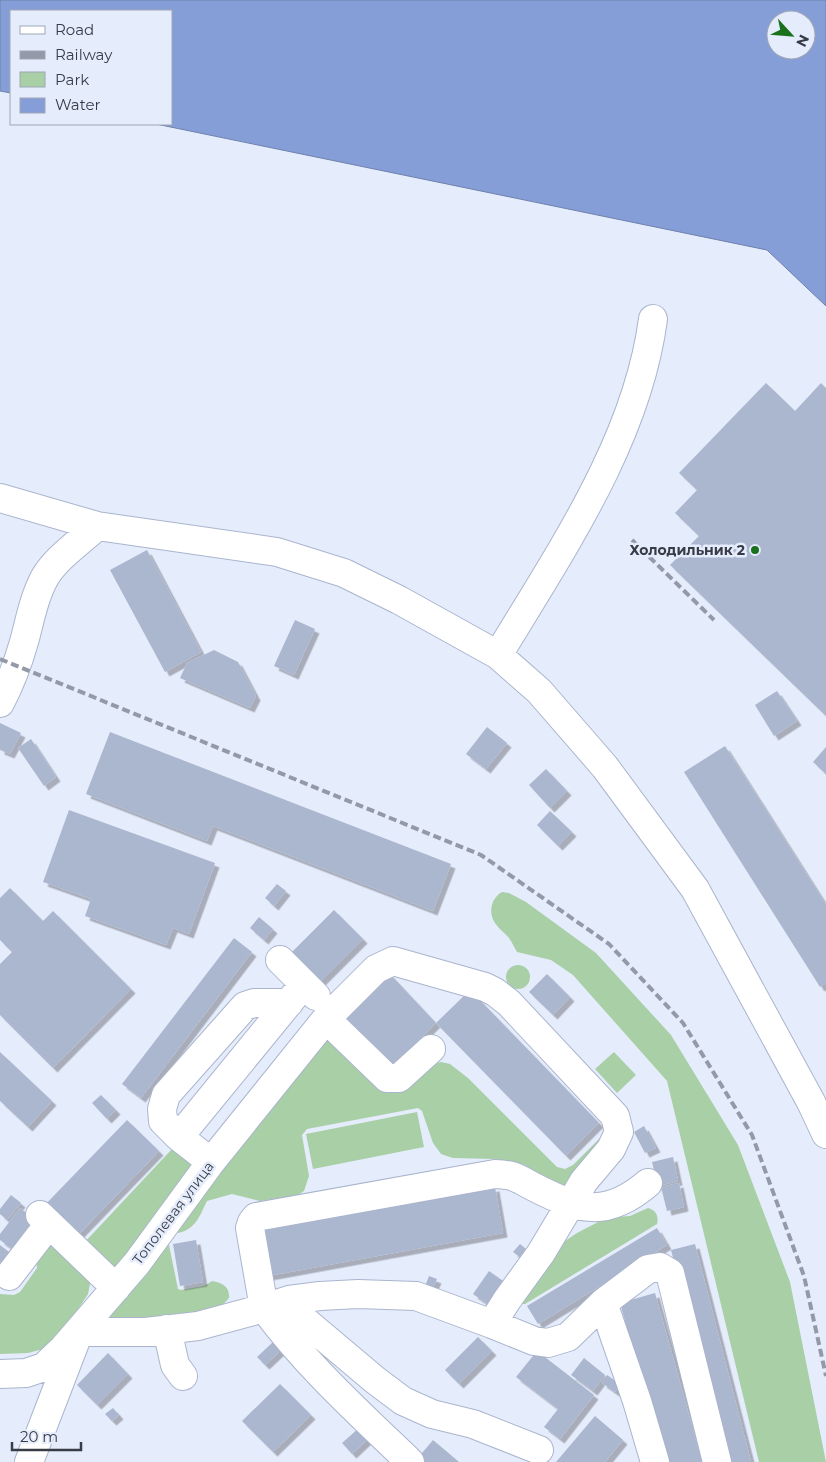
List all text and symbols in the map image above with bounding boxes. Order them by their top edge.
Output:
legend [10,10,172,125]
north arrow [766,10,816,60]
text: Road [55,20,94,39]
text: N [792,32,813,50]
text: Railway [55,45,113,64]
text: Park [55,70,89,89]
text: Water [55,95,101,114]
place label: Холодильник 2 [629,541,745,559]
marker: Холодильник 2 [749,544,761,556]
street label: Тополевая улица [128,1158,218,1268]
scale bar [12,1420,81,1452]
text: 20 m [20,1427,58,1446]

